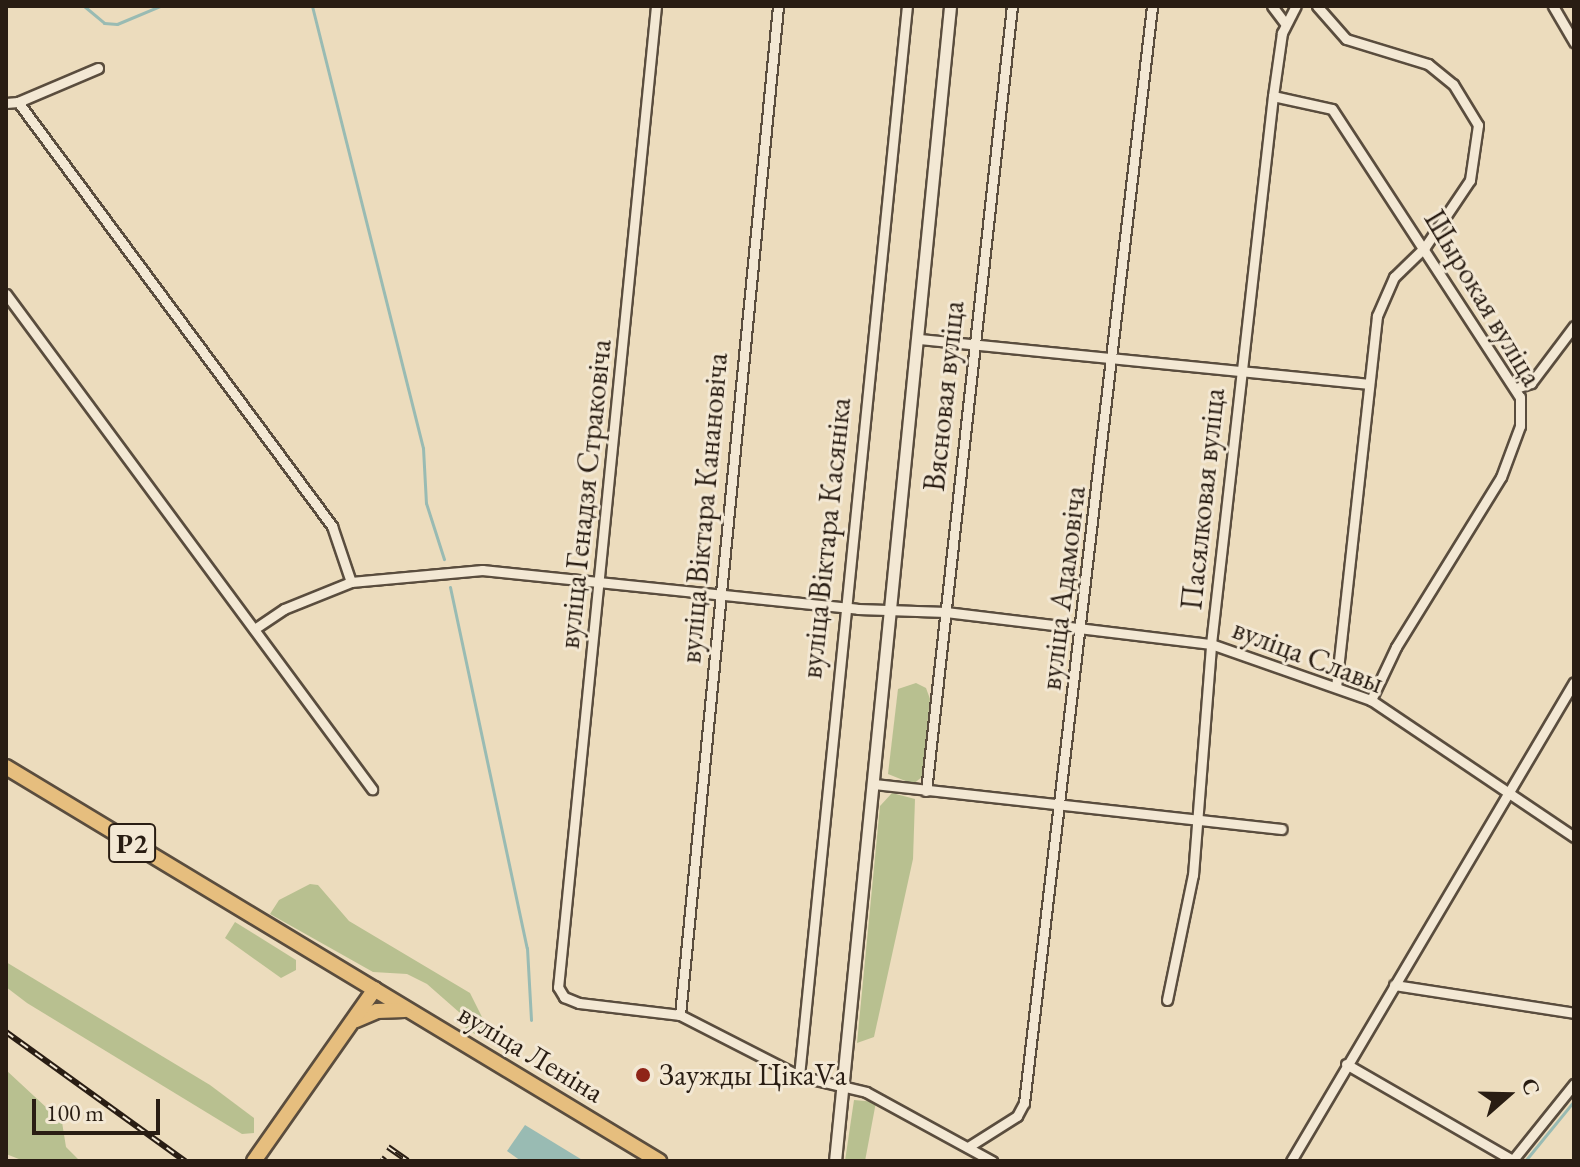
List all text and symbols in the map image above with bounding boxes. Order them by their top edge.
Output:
street label: Шырокая вуліца [1416,203,1550,393]
street label: Вясновая вуліца [916,299,972,493]
street label: вуліца Генадзя Страковіча [551,338,619,650]
street label: вуліца Віктара Канановіча [672,351,736,665]
street label: Пасялковая вуліца [1173,386,1233,612]
street label: вуліца Віктара Касяніка [793,396,859,680]
street label: вуліца Адамовіча [1033,484,1093,692]
street label: вуліца Славы [1228,611,1388,701]
road number: Р2 [108,819,156,867]
street label: вуліца Леніна [452,995,610,1111]
north arrow [1468,1055,1548,1135]
place label: Заужды ЦікаVа [659,1057,847,1093]
marker: Заужды ЦікаVа [634,1066,652,1084]
text: С [1515,1074,1547,1099]
scale bar [36,1083,164,1133]
text: 100 m [46,1097,104,1128]

